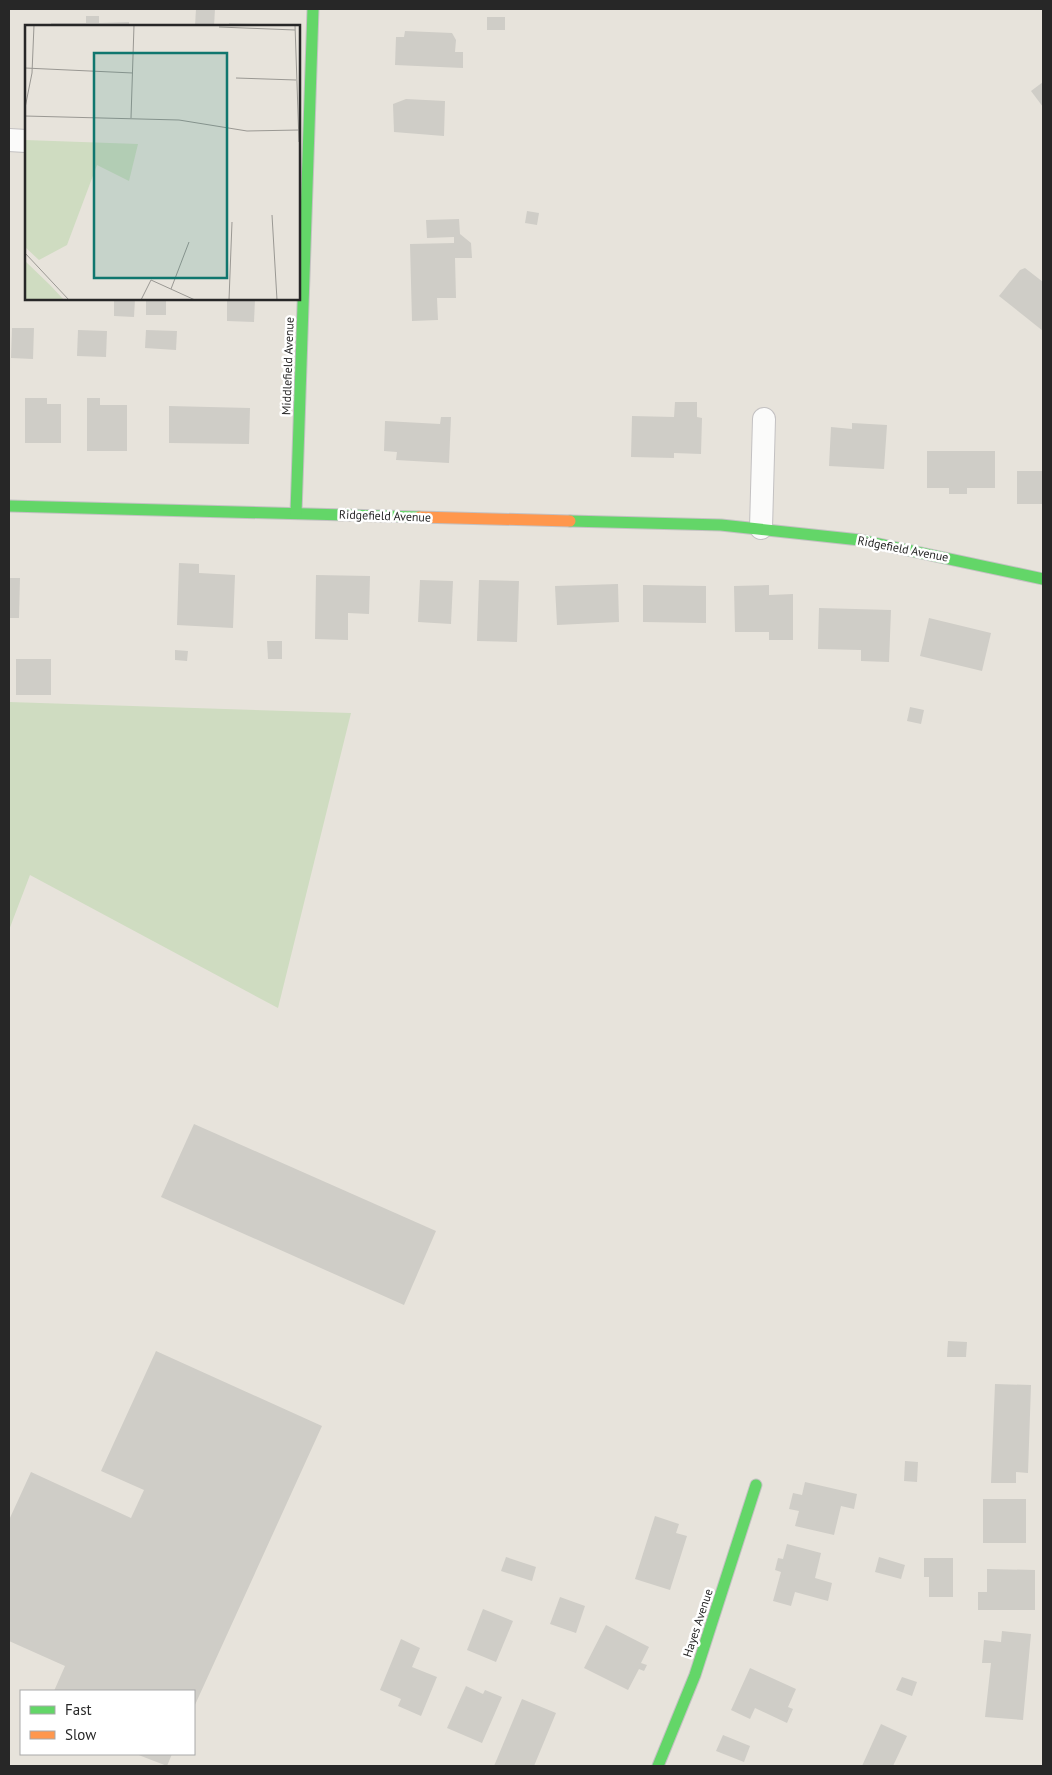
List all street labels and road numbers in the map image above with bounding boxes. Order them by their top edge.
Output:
street label: Middlefield Avenue [278,317,297,415]
street label: Ridgefield Avenue [339,506,431,525]
street label: Ridgefield Avenue [856,532,950,565]
street label: Hayes Avenue [679,1587,716,1659]

